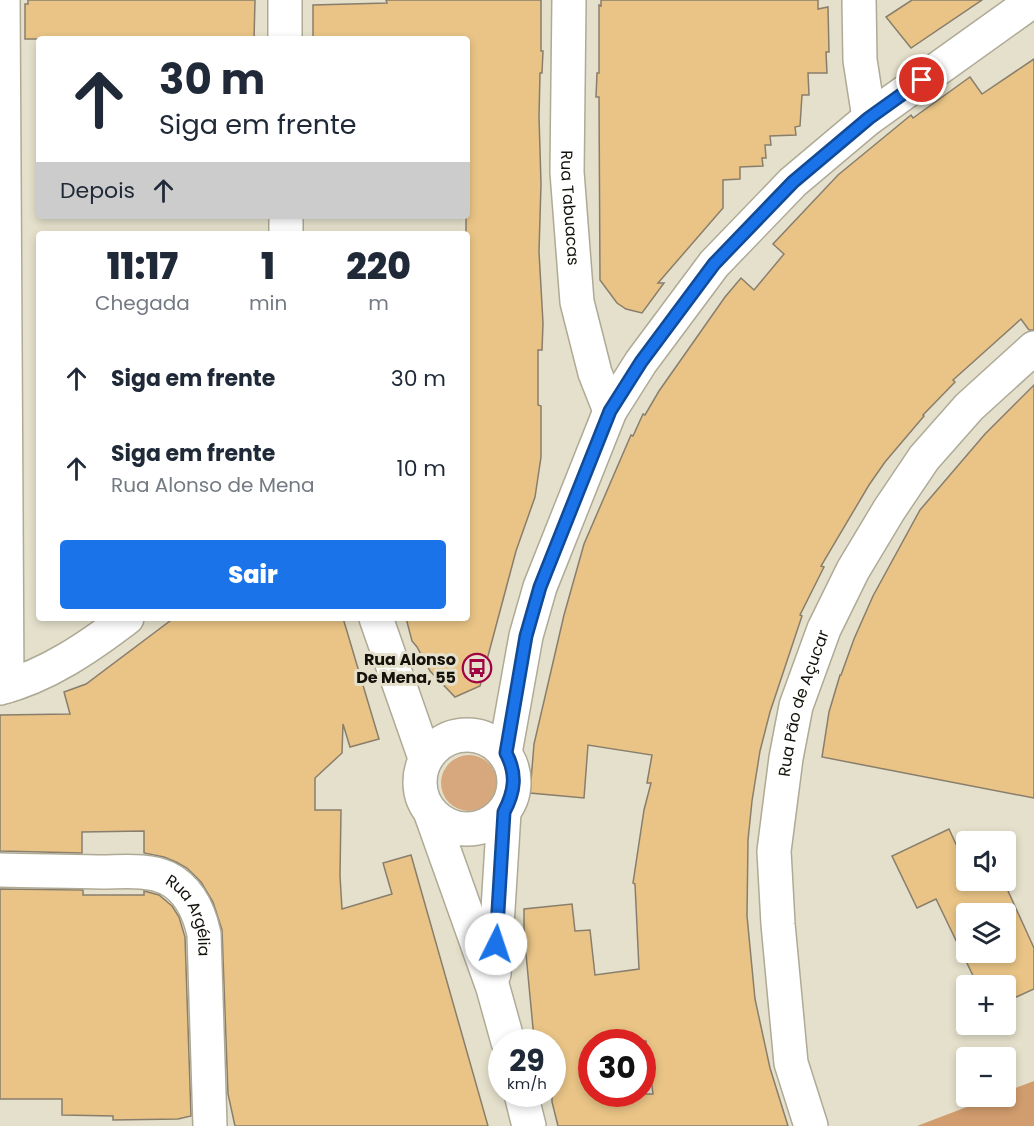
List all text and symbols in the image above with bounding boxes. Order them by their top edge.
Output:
text: 30 m [159,50,265,109]
pin [896,54,947,105]
icon: ahead [60,60,138,138]
icon: arrive [905,63,938,96]
text: Siga em frente [159,106,357,143]
street label: Rua Tabuacas [555,150,586,266]
icon: ahead [147,174,180,207]
text: Depois [60,175,135,206]
text: 11:17 [107,241,178,292]
text: 1 [261,241,275,292]
text: 220 [346,241,411,292]
text: Chegada [95,289,190,317]
text: min [249,289,287,317]
text: m [368,289,389,317]
icon: ahead [60,362,93,395]
text: Siga em frente [111,363,275,394]
text: 30 m [391,363,446,394]
text: Siga em frente [111,438,275,469]
icon: ahead [60,452,93,485]
text: 10 m [397,453,446,484]
text: Rua Alonso de Mena [111,471,315,499]
button: Sair [60,540,446,609]
street label: Rua Pão de Açucar [772,626,834,778]
place label: Rua Alonso De Mena, 55 [356,648,456,689]
bus stop icon: Rua Alonso De Mena, 55 [461,652,493,684]
map controls [956,831,1016,1107]
button: sound [956,831,1016,891]
street label: Rua Argélia [162,868,216,957]
button: layers [956,903,1016,963]
position arrow [464,912,528,976]
button: + [956,975,1016,1035]
speed limit sign: 30 [578,1029,656,1107]
text: 29 [509,1039,545,1082]
button: − [956,1047,1016,1107]
text: km/h [507,1073,547,1094]

